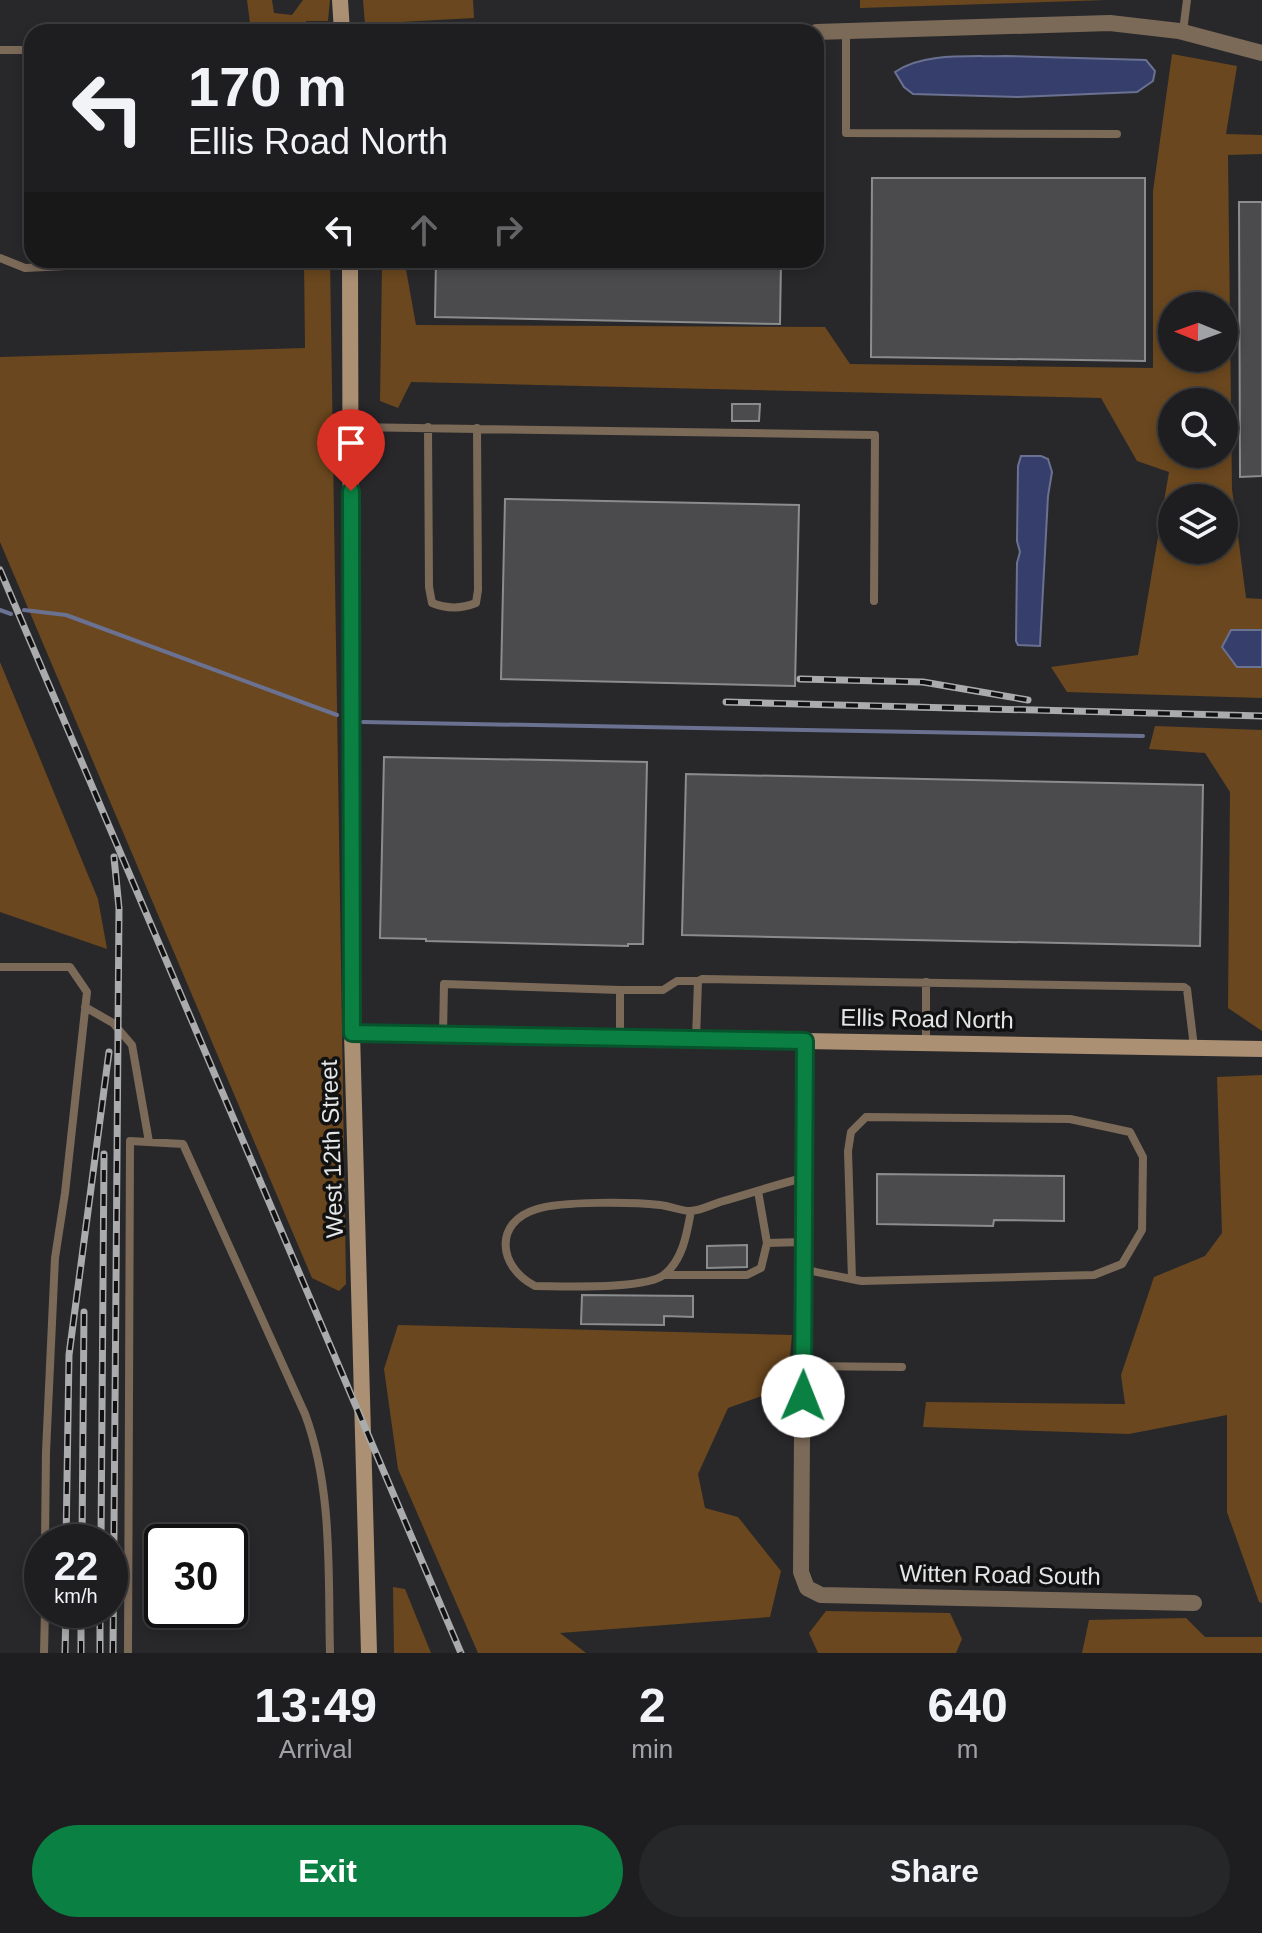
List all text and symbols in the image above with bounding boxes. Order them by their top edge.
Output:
text: 170 m [188,55,347,118]
icon: left [56,56,160,160]
text: Ellis Road North [188,121,448,162]
icon: left [318,208,362,252]
icon: ahead [402,208,446,252]
icon: right [486,208,530,252]
north arrow [1158,292,1238,372]
map controls [1158,292,1238,564]
button: search [1158,388,1238,468]
pin [317,409,385,491]
icon: arrive [329,421,373,465]
button: layers [1158,484,1238,564]
street label: Ellis Road North [840,1003,1014,1034]
street label: West 12th Street [315,1059,348,1239]
position arrow [761,1354,845,1438]
speed limit sign: 30 [144,1524,248,1628]
text: 22 [54,1544,98,1588]
street label: Witten Road South [899,1559,1101,1590]
text: km/h [54,1585,98,1607]
text: 13:49 [254,1679,377,1732]
text: 2 [639,1679,666,1732]
text: 640 [928,1679,1008,1732]
text: Arrival [279,1734,353,1764]
text: min [631,1734,673,1764]
text: m [957,1734,978,1764]
button: Exit [32,1825,623,1917]
button: Share [639,1825,1230,1917]

